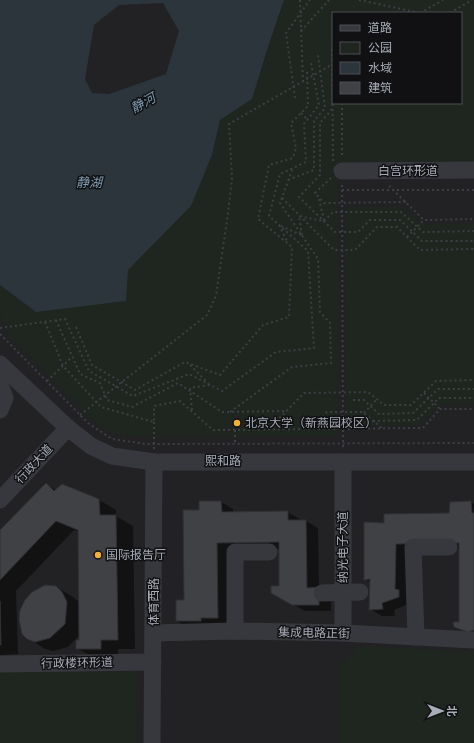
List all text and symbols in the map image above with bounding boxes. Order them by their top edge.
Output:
legend [332,12,462,104]
text: 道路 [368,21,392,35]
text: 公园 [368,41,392,55]
text: 水域 [368,61,392,75]
text: 建筑 [368,81,392,95]
water label: 静河 [128,89,161,116]
street label: 白宫环形道 [378,164,438,178]
water label: 静湖 [76,175,104,190]
place label: 北京大学（新燕园校区） [245,416,377,430]
marker: 北京大学（新燕园校区） [232,418,242,428]
street label: 行政大道 [13,442,55,486]
street label: 熙和路 [205,454,241,468]
street label: 纳光电子大道 [336,511,350,583]
place label: 国际报告厅 [106,548,166,562]
marker: 国际报告厅 [93,550,103,560]
street label: 体育西路 [147,578,161,626]
street label: 集成电路正街 [278,625,350,641]
street label: 行政楼环形道 [41,655,113,671]
north arrow [422,691,462,731]
text: 北 [446,706,458,717]

